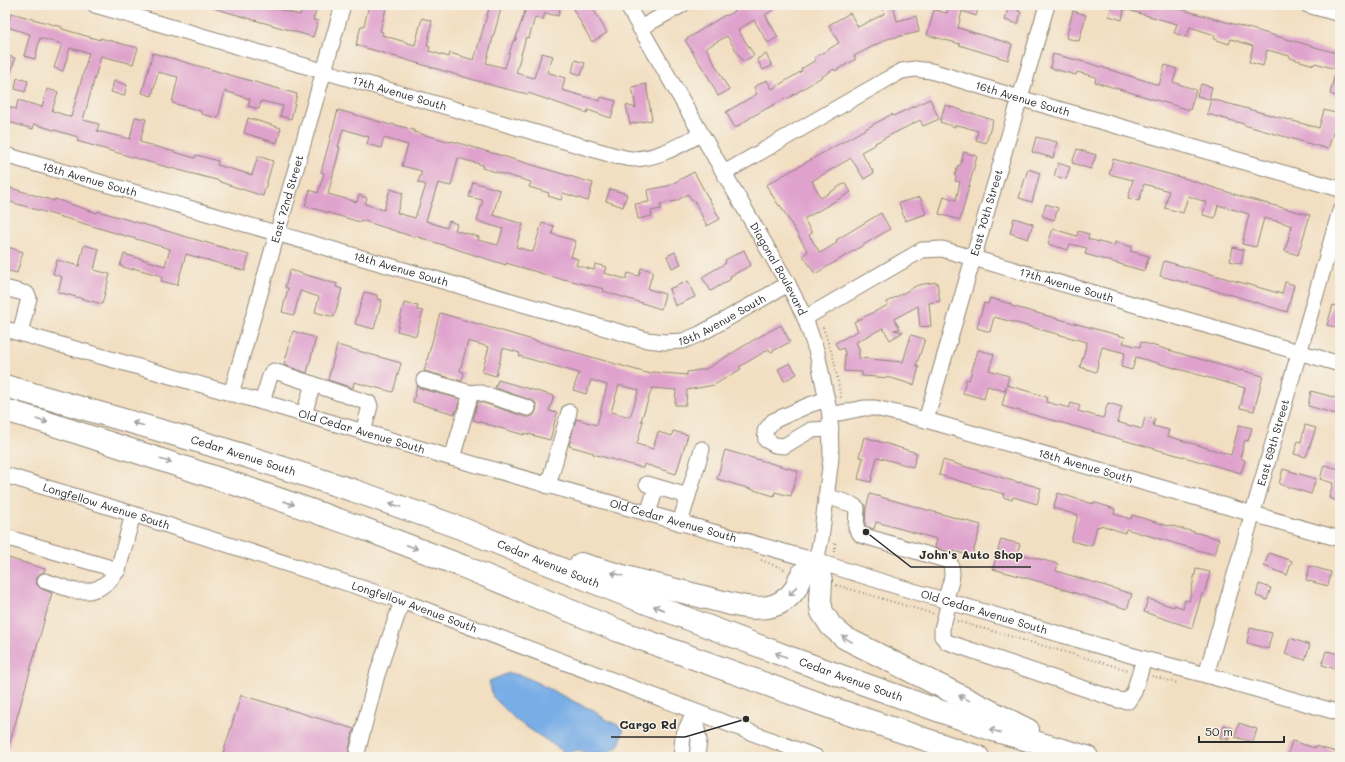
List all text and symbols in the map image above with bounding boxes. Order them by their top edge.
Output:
street label: 17th Avenue South [351,72,448,113]
street label: 16th Avenue South [974,77,1072,119]
street label: East 72nd Street [267,153,307,245]
street label: 18th Avenue South [41,158,139,200]
street label: East 70th Street [966,167,1006,258]
street label: Diagonal Boulevard [747,219,810,318]
street label: 18th Avenue South [352,248,450,289]
street label: 17th Avenue South [1018,264,1115,305]
street label: 18th Avenue South [677,290,768,348]
street label: East 69th Street [1253,397,1292,488]
street label: Old Cedar Avenue South [297,405,427,457]
one-way arrow [36,418,49,425]
one-way arrow [131,420,144,427]
street label: Cedar Avenue South [189,432,297,479]
street label: 18th Avenue South [1037,445,1135,486]
one-way arrow [159,458,172,465]
street label: Longfellow Avenue South [41,479,172,532]
street label: Old Cedar Avenue South [608,495,738,545]
one-way arrow [283,499,295,507]
one-way arrow [389,501,402,508]
street label: Cedar Avenue South [495,536,602,591]
one-way arrow [405,543,417,551]
callout: John's Auto Shop [911,543,1031,567]
text: John's Auto Shop [919,546,1024,562]
one-way arrow [611,570,624,577]
street label: Longfellow Avenue South [350,577,479,635]
one-way arrow [788,586,797,597]
street label: Old Cedar Avenue South [919,586,1049,637]
one-way arrow [654,604,666,612]
one-way arrow [841,635,853,643]
one-way arrow [775,650,787,658]
street label: Cedar Avenue South [797,654,905,704]
one-way arrow [958,693,970,701]
callout: Cargo Rd [611,713,685,737]
text: Cargo Rd [619,716,677,732]
scale bar [1199,718,1284,744]
text: 50 m [1205,723,1233,739]
one-way arrow [989,727,1002,734]

